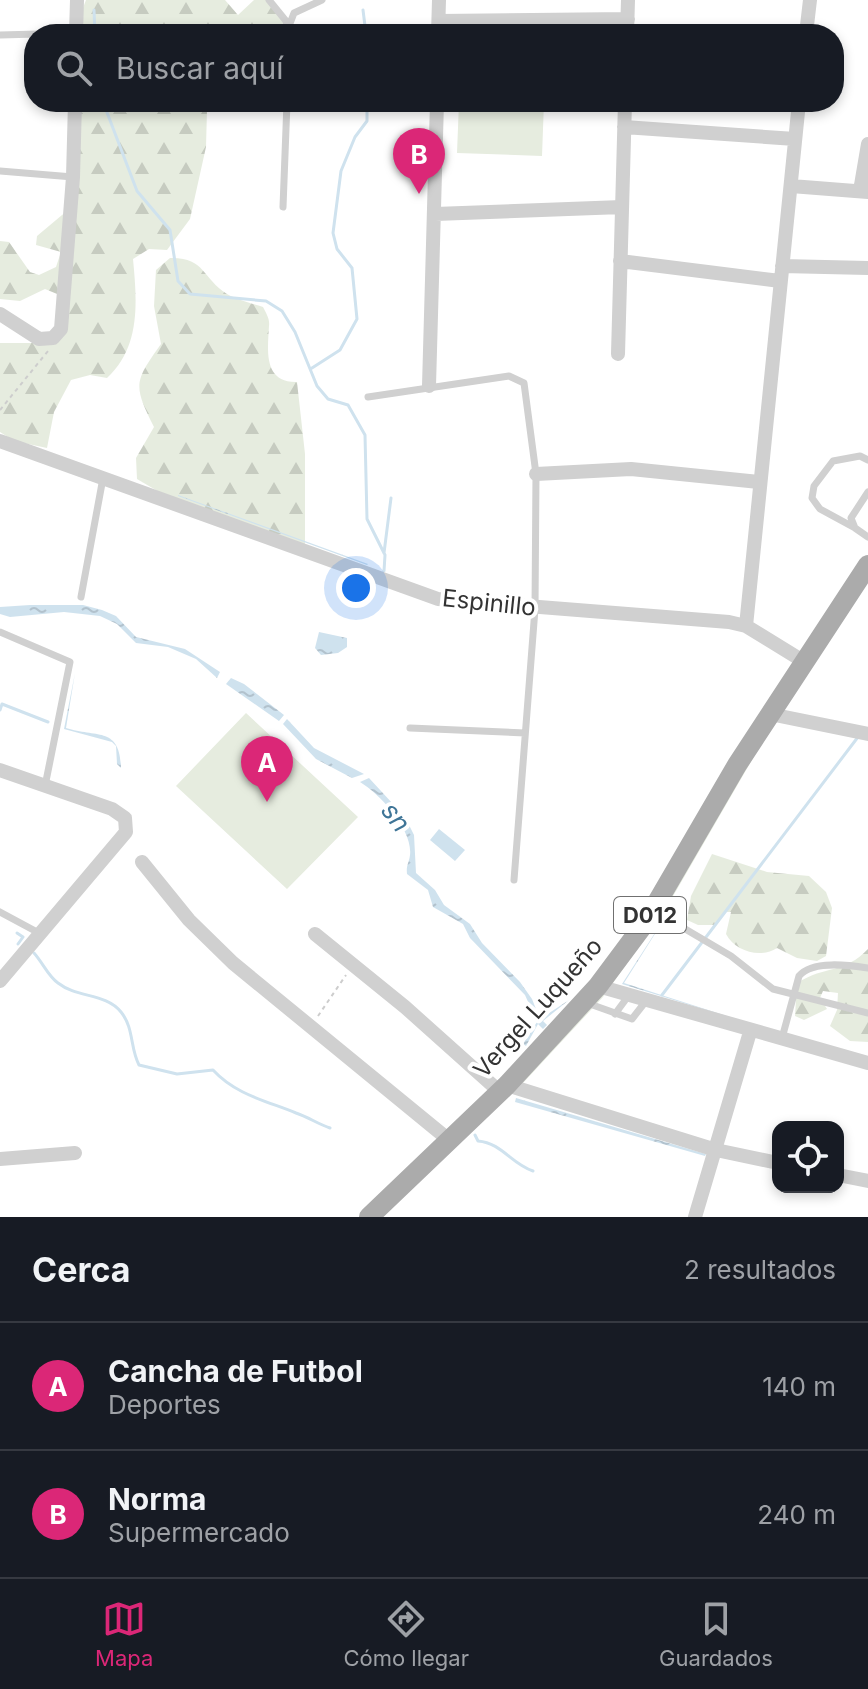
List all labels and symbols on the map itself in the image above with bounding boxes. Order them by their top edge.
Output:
pin: B [393,128,445,194]
your location [336,568,376,608]
street label: Espinillo [441,583,537,622]
pin: A [241,736,293,802]
water label: sn [375,796,418,838]
road number: D012 [614,897,686,933]
street label: Vergel Luqueño [467,932,608,1084]

